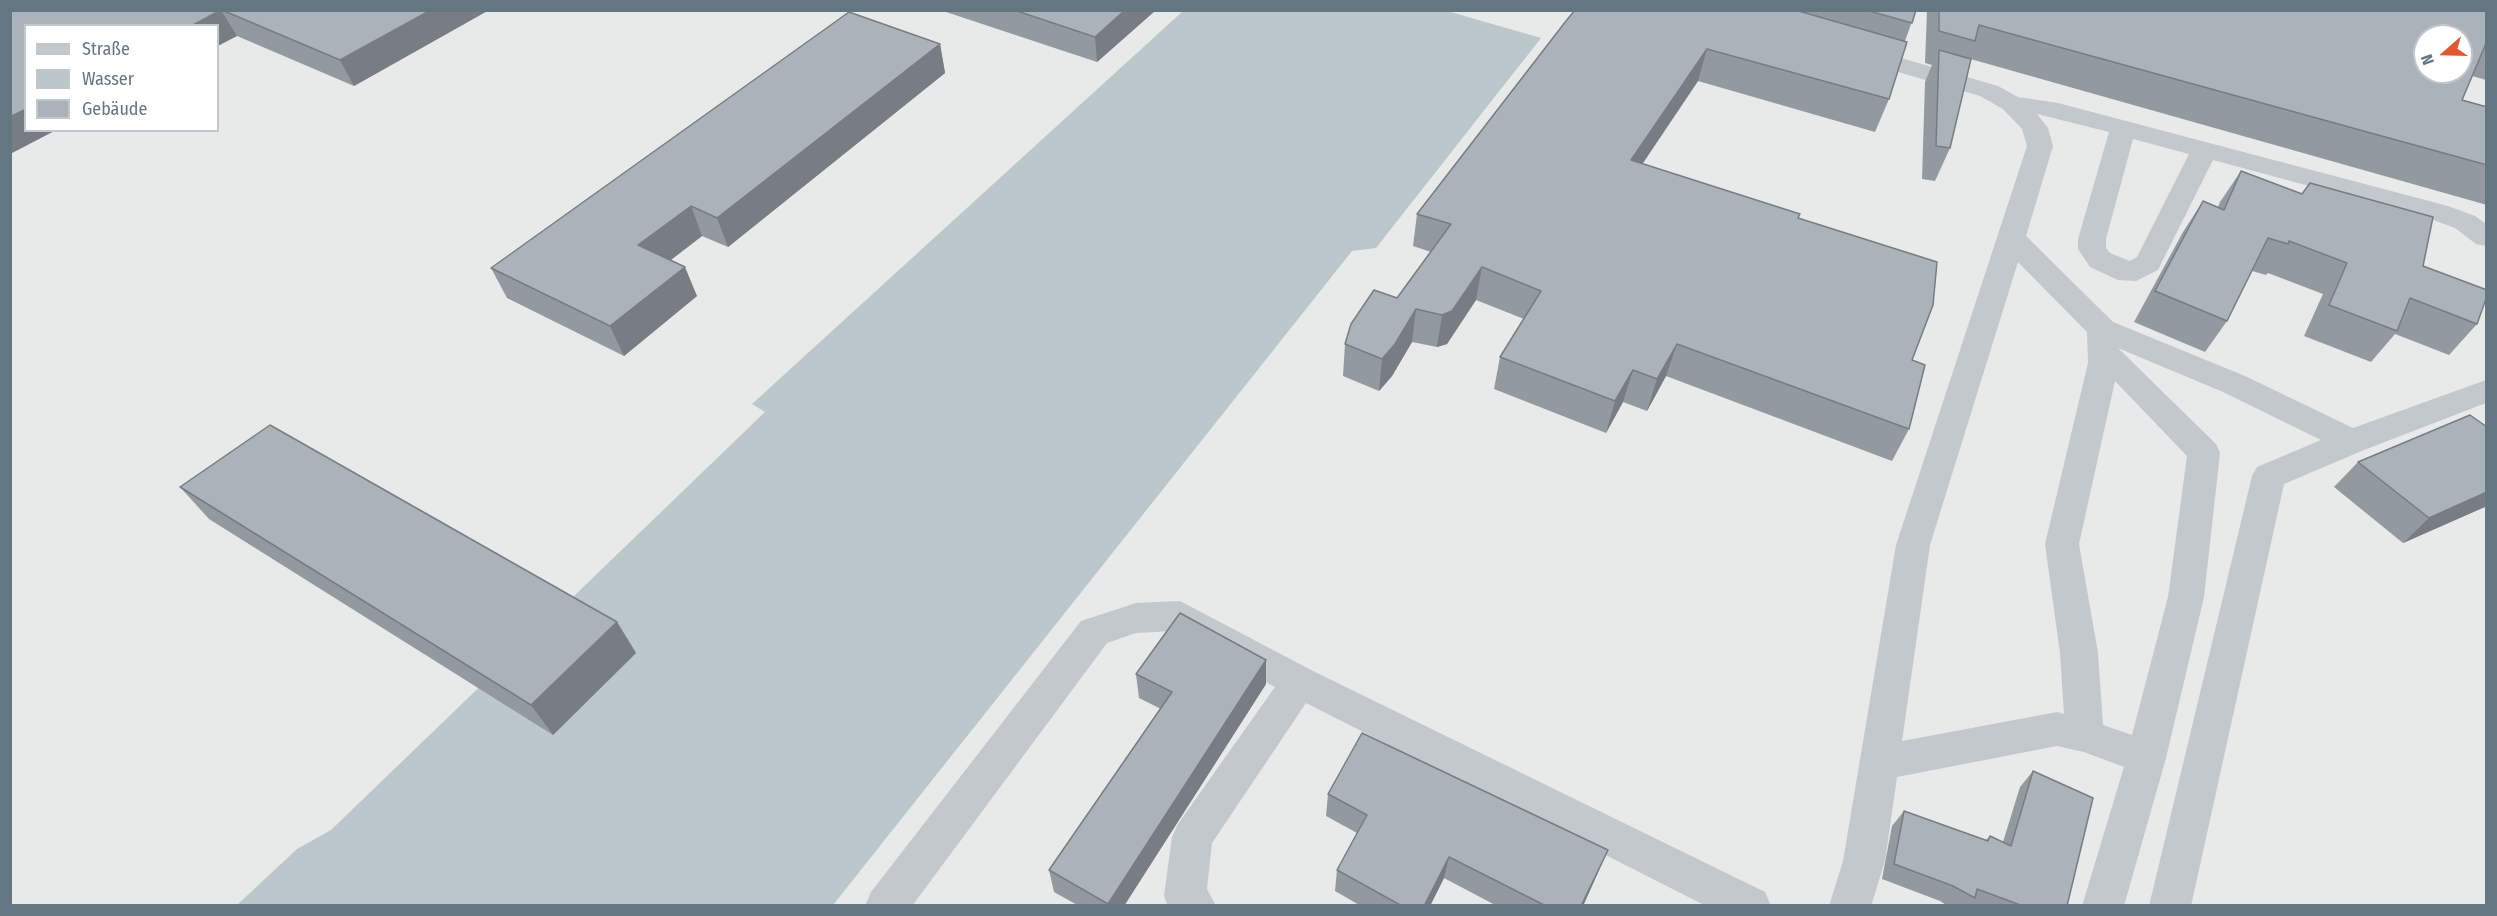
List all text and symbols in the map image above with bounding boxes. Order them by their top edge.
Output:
legend [24,24,219,132]
north arrow [2413,24,2473,84]
text: Straße [82,38,130,60]
text: N [2417,52,2438,67]
text: Wasser [82,68,134,90]
text: Gebäude [82,98,147,120]

